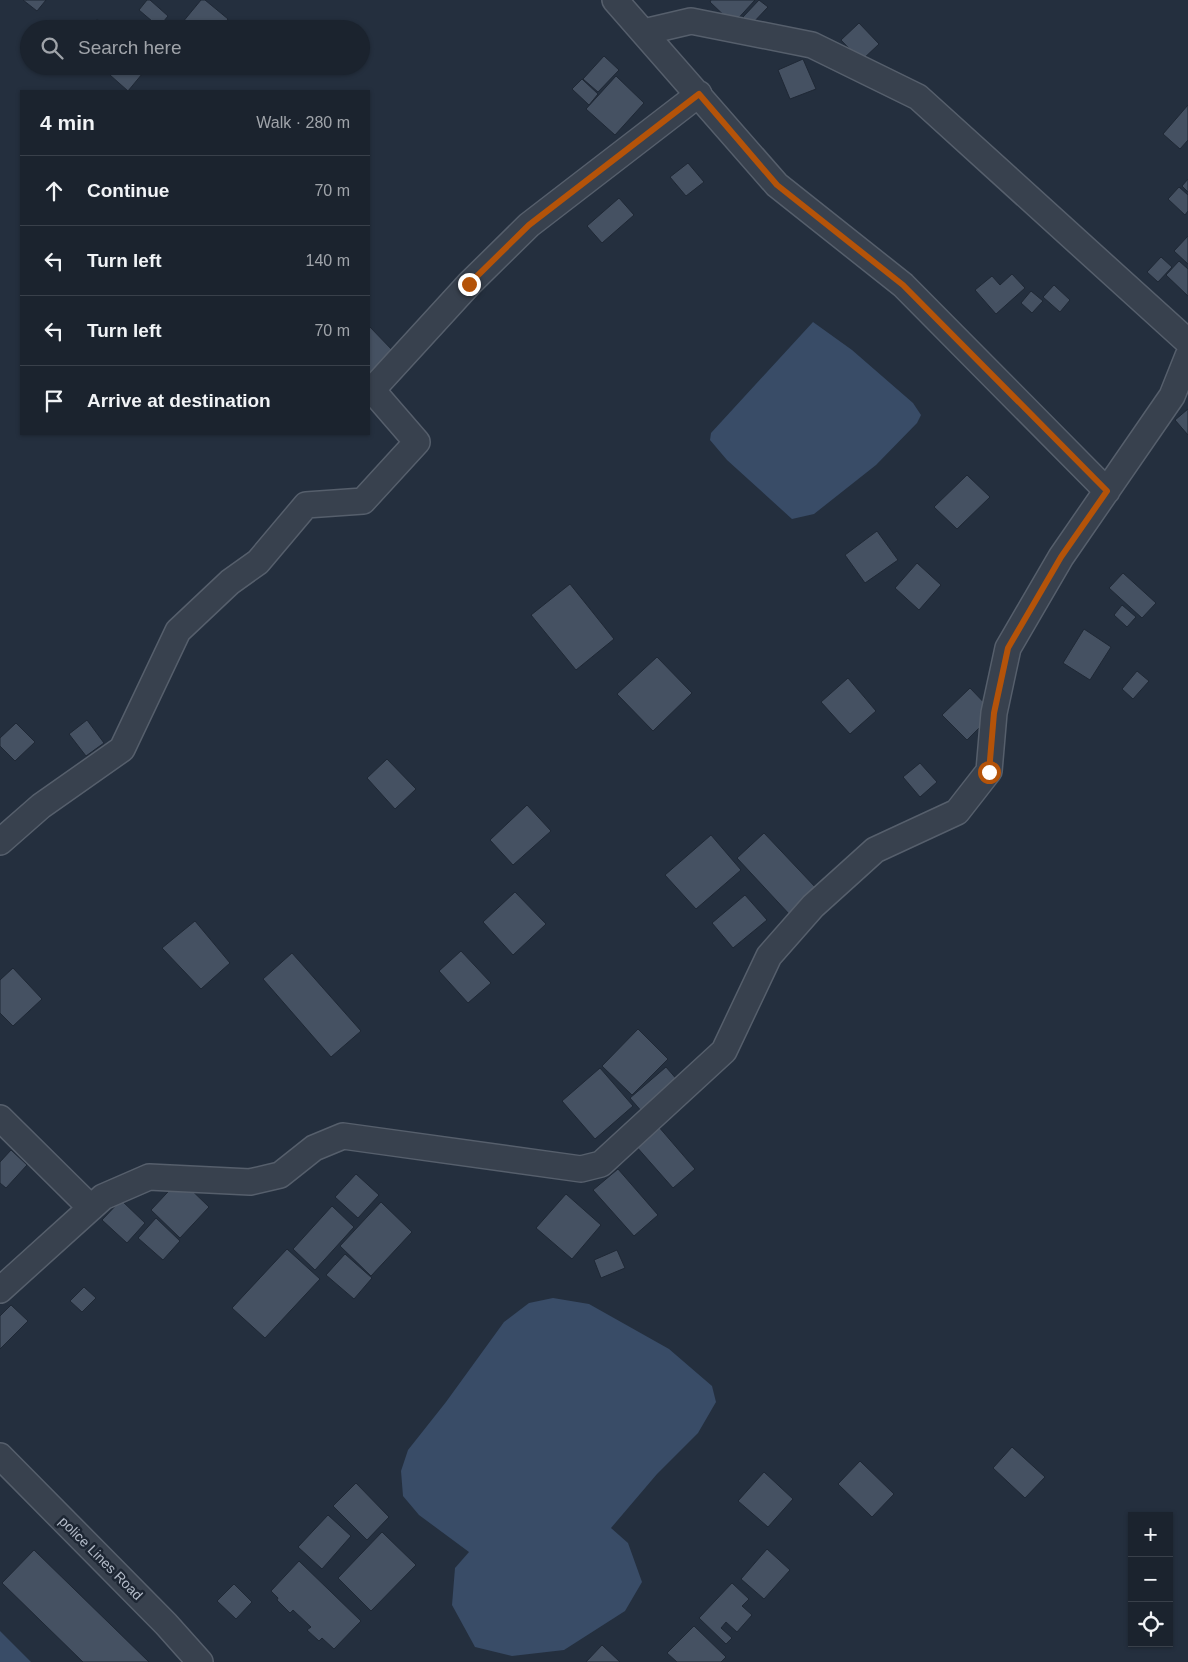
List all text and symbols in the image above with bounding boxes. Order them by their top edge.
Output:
search box [20,20,370,75]
icon: search [38,34,66,62]
text: Search here [78,37,182,58]
text: 4 min [40,111,95,134]
text: Walk · 280 m [256,114,350,131]
icon: ahead [40,177,68,205]
text: Continue [87,180,169,201]
text: 70 m [314,182,350,199]
icon: left [40,247,68,275]
text: Turn left [87,250,162,271]
text: 140 m [306,252,350,269]
route end [458,273,481,296]
icon: left [40,317,68,345]
text: Turn left [87,320,162,341]
text: 70 m [314,322,350,339]
icon: arrive [40,387,68,415]
text: Arrive at destination [87,390,271,411]
route start [978,761,1001,784]
map controls [1128,1512,1173,1647]
button: + [1128,1512,1173,1557]
street label: police Lines Road [56,1513,146,1603]
button: − [1128,1557,1173,1602]
button: locate [1128,1602,1173,1647]

